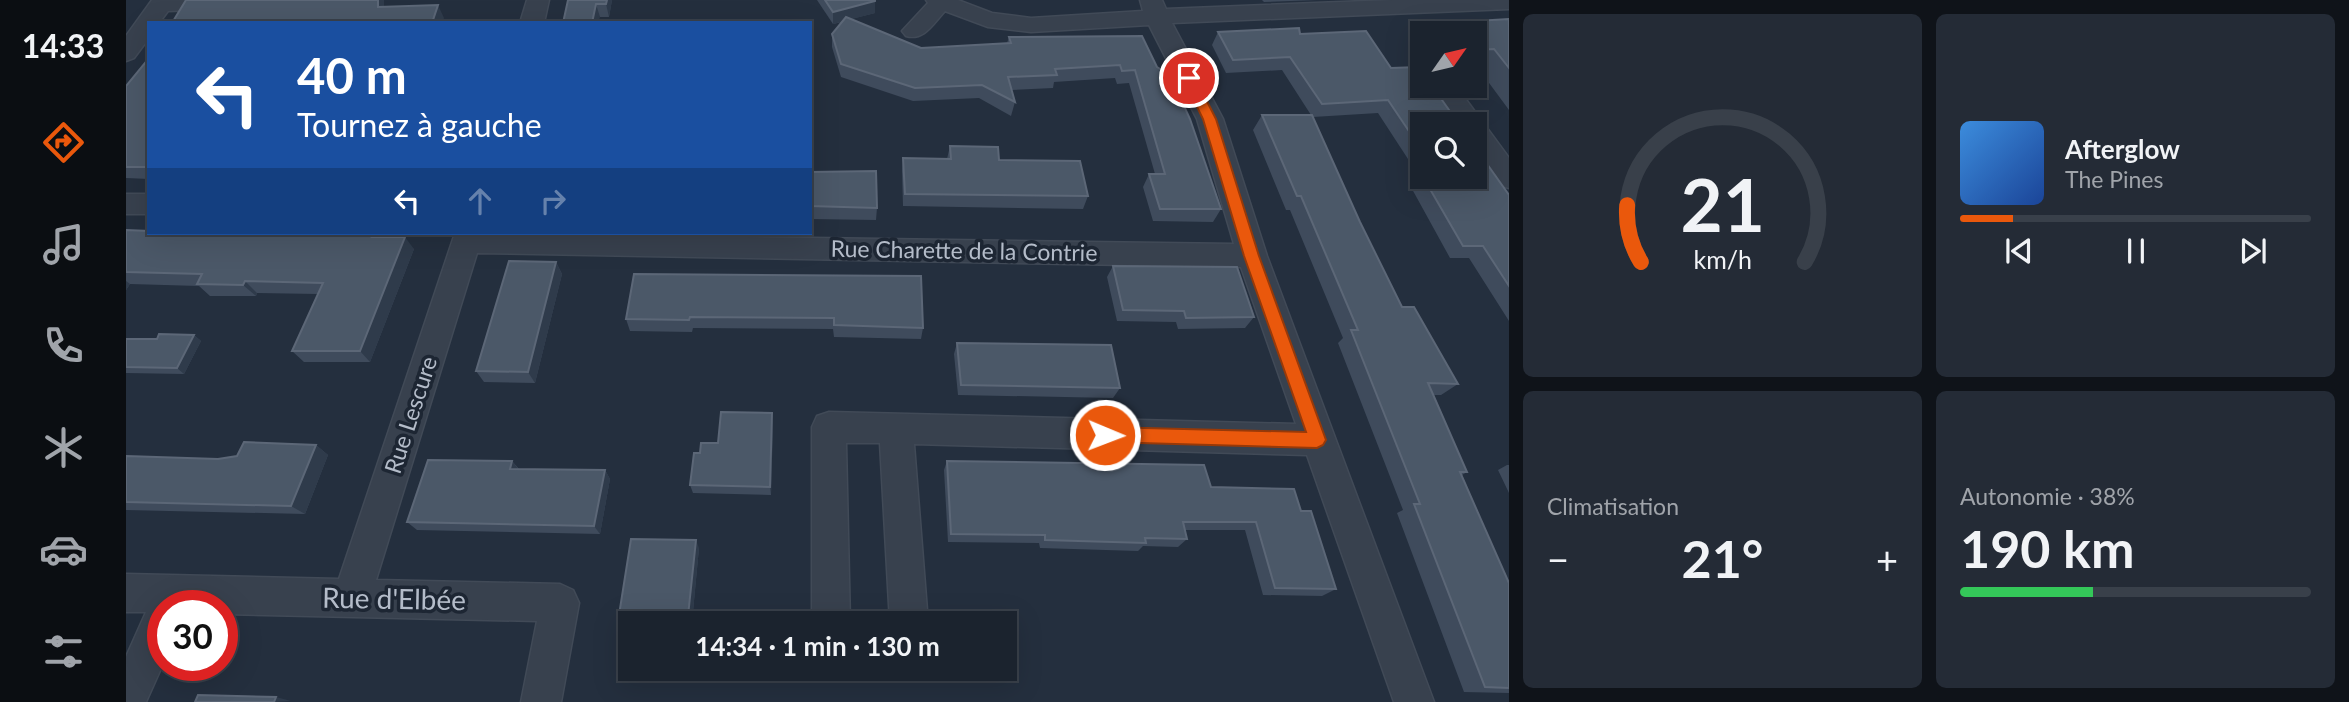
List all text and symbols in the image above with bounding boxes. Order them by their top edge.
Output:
north arrow [1410,21,1488,98]
map controls [1410,21,1487,189]
text: 14:33 [22,26,104,65]
text: 40 m [297,46,407,104]
pin [1159,48,1219,108]
icon: left [182,49,273,140]
icon: arrive [1170,59,1208,97]
text: Tournez à gauche [297,105,542,144]
button: search [1410,112,1487,189]
icon: directions [39,118,88,167]
text: Afterglow [2065,133,2180,165]
text: 21 [1680,160,1765,248]
text: The Pines [2065,165,2163,193]
icon: left [388,182,426,220]
icon: ahead [461,182,499,220]
icon: right [534,182,572,220]
icon: music [39,220,88,269]
icon: previous [2000,232,2038,270]
icon: pause [2117,232,2155,270]
icon: next [2234,232,2272,270]
street label: Rue Charette de la Contrie [830,234,1098,266]
text: km/h [1693,244,1752,274]
icon: phone [39,321,88,370]
street label: Rue Lescure [378,352,442,477]
position arrow [1068,398,1142,472]
icon: climate [39,423,88,472]
text: Autonomie · 38% [1960,482,2135,510]
text: Climatisation [1547,492,1679,520]
text: 190 km [1960,517,2134,579]
icon: car [39,525,88,574]
text: 21° [1682,527,1763,589]
text: − [1547,536,1569,582]
text: + [1876,536,1898,582]
street label: Rue d'Elbée [322,580,466,616]
speed limit sign: 30 [147,590,238,681]
icon: filters [39,627,88,676]
text: 14:34 · 1 min · 130 m [695,630,940,662]

